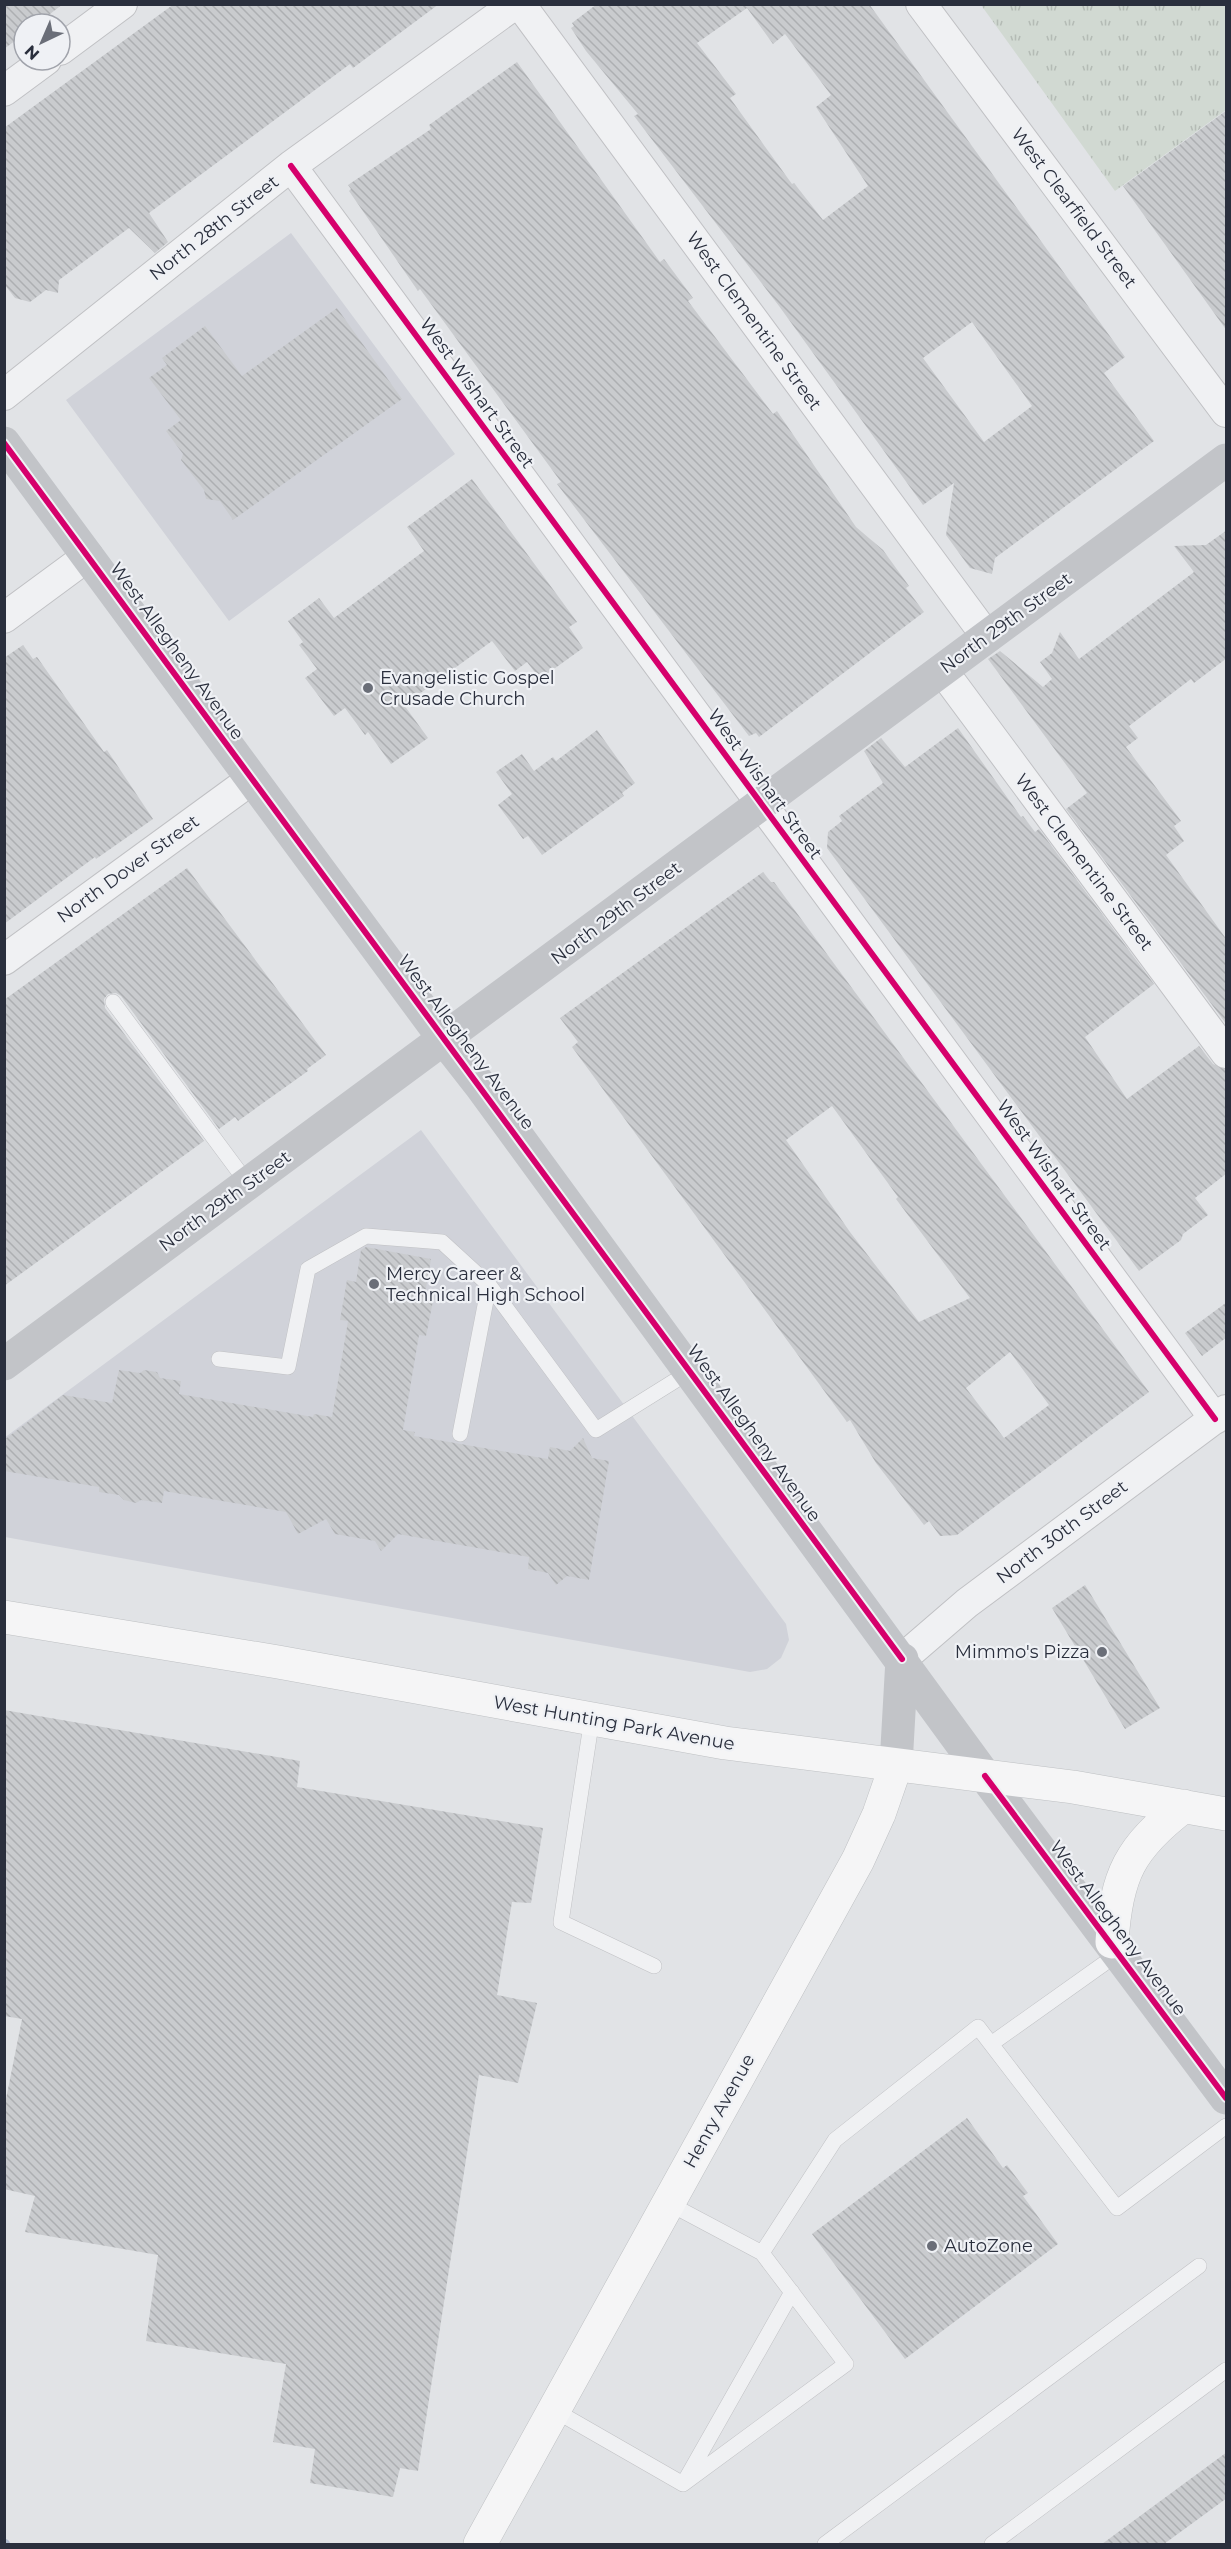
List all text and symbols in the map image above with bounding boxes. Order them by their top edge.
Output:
north arrow [12,12,72,72]
text: N [21,41,43,64]
street label: West Clearfield Street [1007,124,1141,292]
street label: North 28th Street [145,171,283,285]
street label: West Clementine Street [682,227,826,415]
street label: West Wishart Street [415,313,539,473]
street label: West Allegheny Avenue [105,558,249,744]
street label: North 29th Street [936,568,1076,678]
place label: Evangelistic Gospel Crusade Church [380,667,555,710]
marker: Evangelistic Gospel Crusade Church [361,681,375,695]
street label: West Wishart Street [703,704,827,864]
street label: West Clementine Street [1010,769,1158,955]
street label: North Dover Street [53,810,203,928]
street label: North 29th Street [546,857,686,969]
street label: West Allegheny Avenue [393,950,539,1134]
street label: West Wishart Street [992,1095,1116,1255]
street label: North 29th Street [155,1146,295,1256]
place label: Mercy Career & Technical High School [386,1263,585,1306]
marker: Mercy Career & Technical High School [367,1277,381,1291]
street label: West Allegheny Avenue [682,1340,826,1526]
street label: North 30th Street [992,1476,1132,1588]
place label: Mimmo's Pizza [955,1641,1090,1663]
marker: Mimmo's Pizza [1095,1645,1109,1659]
street label: West Hunting Park Avenue [492,1691,737,1755]
street label: West Allegheny Avenue [1045,1836,1191,2020]
street label: Henry Avenue [679,2050,760,2172]
place label: AutoZone [944,2235,1033,2257]
marker: AutoZone [925,2239,939,2253]

